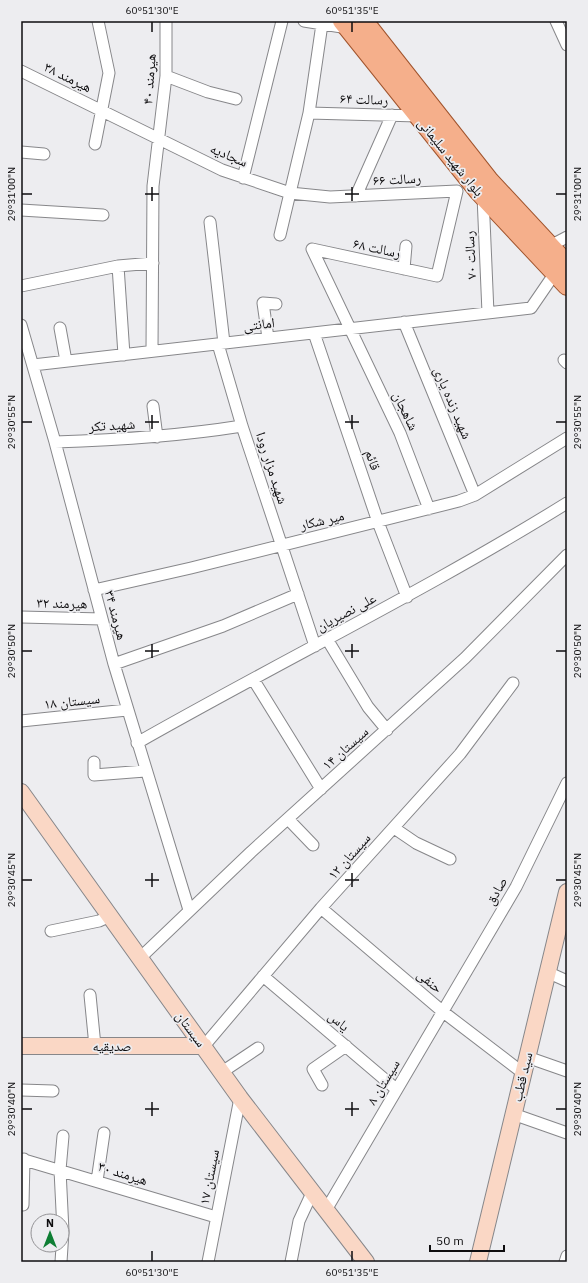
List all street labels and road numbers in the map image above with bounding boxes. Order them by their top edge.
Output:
street label: هیرمند ۴۰ [138,53,160,105]
street label: هیرمند ۳۸ [41,58,95,96]
street label: رسالت ۶۴ [339,89,389,109]
street label: بلوار شهید سلیمانی [414,114,488,200]
street label: سجادیه [208,139,250,171]
street label: رسالت ۶۶ [372,169,422,189]
street label: رسالت ۷۰ [460,230,480,280]
street label: رسالت ۶۸ [351,234,403,262]
street label: امانتی [242,313,276,335]
street label: شهید زنده یاری [430,364,476,442]
street label: شاهجان [389,389,423,433]
street label: شهید تکر [87,415,136,435]
street label: شهید مزار رودا [252,430,292,506]
street label: قائم [360,447,385,473]
street label: میر شکار [297,506,346,534]
street label: هیرمند ۳۴ [101,588,131,642]
street label: علی نصیریان [313,589,379,635]
street label: هیرمند ۳۲ [36,594,88,612]
street label: سیستان ۱۸ [43,689,101,713]
street label: سیستان ۱۴ [318,723,372,773]
street label: سیستان ۱۲ [324,829,374,883]
street label: صادق [481,874,511,908]
street label: حنفی [413,965,447,997]
street label: سیستان [172,1007,210,1051]
street label: یاس [325,1007,354,1035]
street label: صدیقیه [92,1037,132,1055]
street label: سید قطب [508,1050,536,1104]
street label: سیستان ۸ [362,1056,404,1108]
street label: سیستان ۱۷ [195,1148,223,1206]
street label: هیرمند ۳۰ [96,1157,150,1189]

